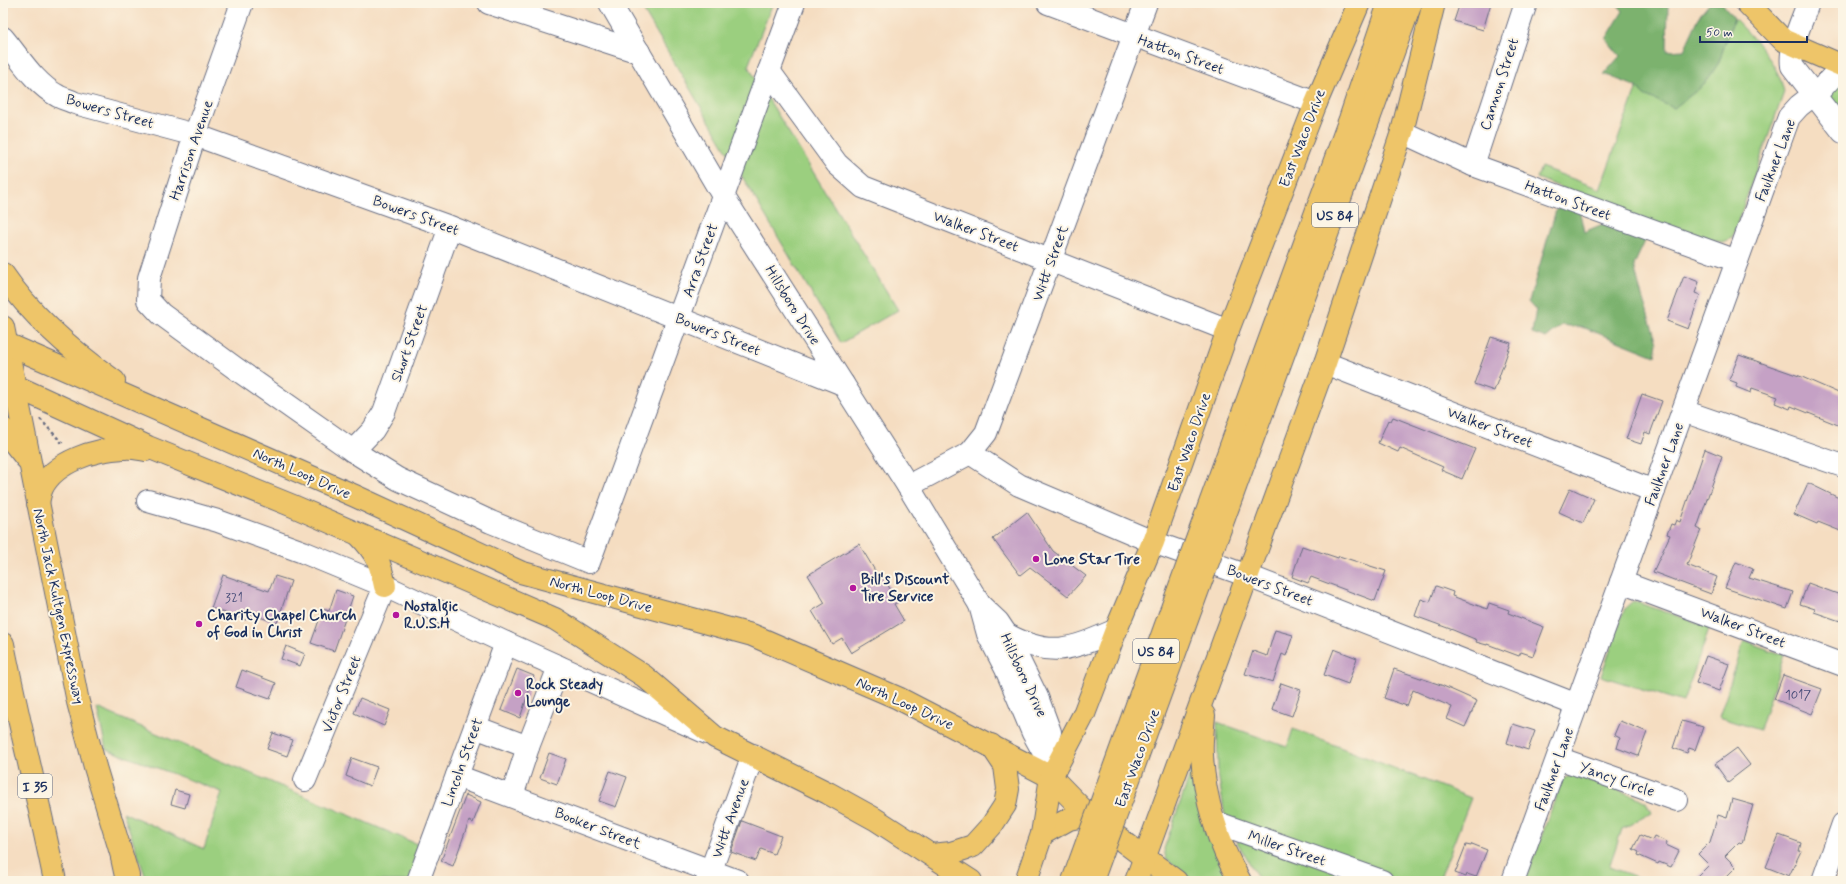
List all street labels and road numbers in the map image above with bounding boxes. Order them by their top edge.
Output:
street label: Hatton Street [1135,30,1227,80]
street label: Cannon Street [1476,35,1524,133]
street label: East Waco Drive [1275,86,1331,190]
street label: Bowers Street [63,90,156,134]
street label: Harrison Avenue [165,97,219,203]
street label: Faulkner Lane [1751,116,1801,205]
street label: Hatton Street [1522,176,1614,226]
street label: Bowers Street [370,191,462,241]
road number: US 84 [1312,203,1358,227]
street label: Walker Street [930,206,1022,258]
street label: Arra Street [678,221,724,300]
street label: Witt Street [1028,222,1074,304]
street label: Hillsboro Drive [760,262,825,349]
street label: Short Street [387,302,433,385]
street label: Bowers Street [672,309,764,361]
street label: East Waco Drive [1164,390,1216,495]
street label: Walker Street [1444,402,1536,454]
street label: Faulkner Lane [1641,420,1689,509]
street label: North Loop Drive [250,443,354,505]
street label: North Jack Kultgen Expressway [27,506,89,706]
street label: Bowers Street [1224,560,1316,612]
street label: North Loop Drive [547,572,654,618]
street label: Walker Street [1697,602,1789,654]
street label: Hillsboro Drive [995,630,1051,721]
road number: US 84 [1133,639,1179,663]
street label: Victor Street [317,653,367,736]
street label: North Loop Drive [853,673,957,735]
street label: East Waco Drive [1111,706,1165,811]
street label: Lincoln Street [438,715,488,809]
street label: Faulkner Lane [1531,725,1579,814]
street label: Yancy Circle [1576,758,1657,802]
road number: I 35 [18,774,52,798]
street label: Witt Avenue [707,776,755,861]
street label: Booker Street [552,803,644,855]
street label: Miller Street [1245,826,1329,872]

